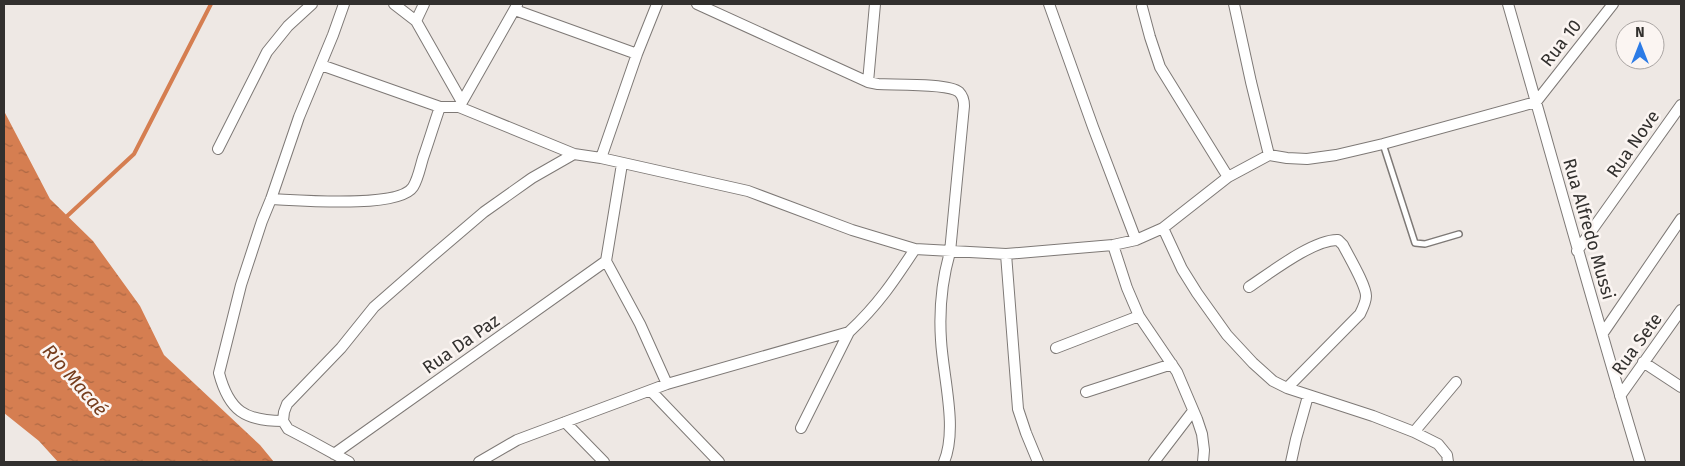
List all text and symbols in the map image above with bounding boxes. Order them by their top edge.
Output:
street label: Rua 10 [1536,15,1586,71]
north arrow [1615,20,1665,70]
text: N [1635,24,1645,41]
street label: Rua Nove [1602,106,1664,182]
street label: Rua Alfredo Mussi [1558,156,1620,302]
street label: Rua Da Paz [418,309,504,379]
street label: Rua Sete [1607,309,1667,379]
water label: Rio Macaé [38,340,112,421]

